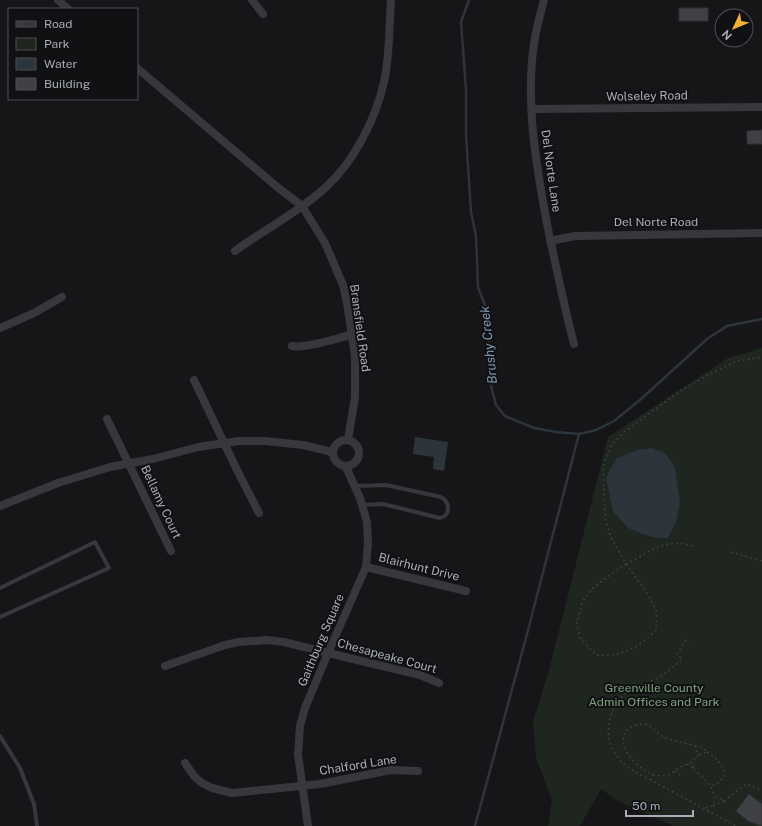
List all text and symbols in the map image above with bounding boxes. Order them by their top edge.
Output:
legend [8,8,138,100]
north arrow [714,8,754,48]
text: Road [44,17,72,31]
text: N [720,28,734,42]
text: Park [44,37,70,51]
text: Water [44,57,78,71]
text: Building [44,77,90,91]
street label: Wolseley Road [606,88,688,104]
street label: Del Norte Lane [538,129,564,213]
street label: Del Norte Road [614,215,698,229]
street label: Bransfield Road [347,283,373,373]
water label: Brushy Creek [477,305,500,385]
street label: Bellamy Court [138,463,184,541]
street label: Blairhunt Drive [377,550,461,584]
street label: Gaithburg Square [295,591,347,688]
street label: Chesapeake Court [336,636,439,676]
park label: Greenville County Admin Offices and Park [588,681,720,709]
street label: Chalford Lane [318,752,398,778]
scale bar [626,792,693,818]
text: 50 m [632,799,660,813]

